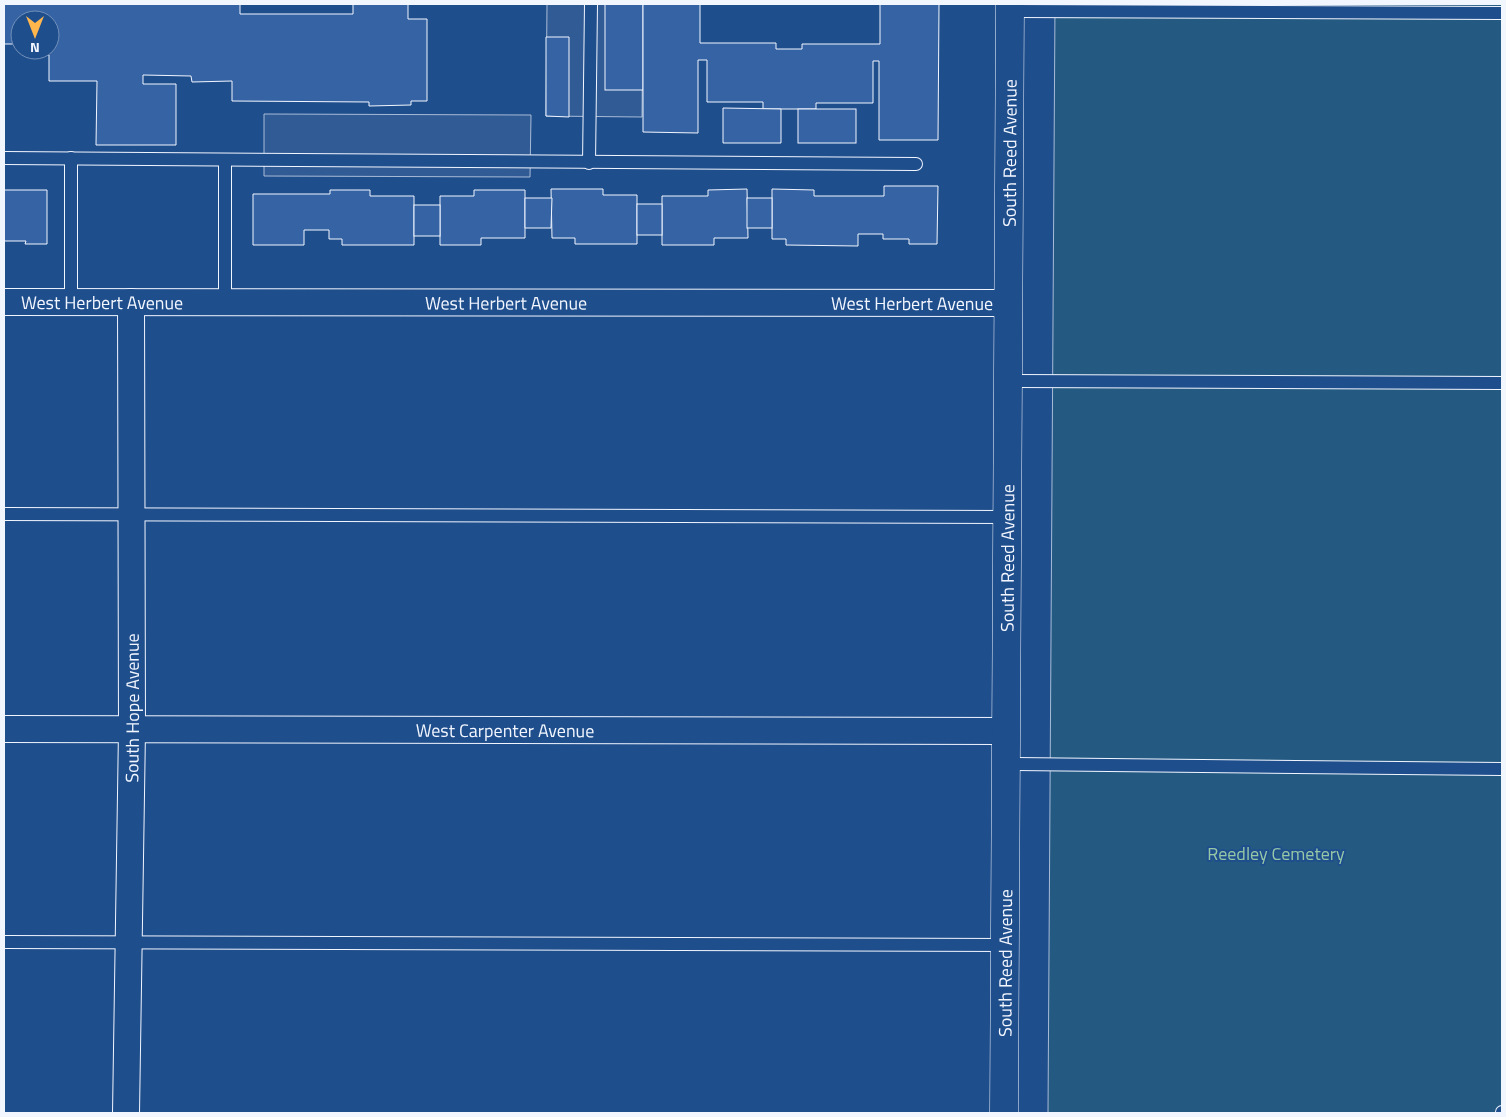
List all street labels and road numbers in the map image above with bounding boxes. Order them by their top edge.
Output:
street label: South Reed Avenue [995,79,1023,227]
street label: West Herbert Avenue [21,289,183,316]
street label: West Herbert Avenue [425,289,587,316]
street label: West Herbert Avenue [831,289,993,316]
street label: South Reed Avenue [993,484,1021,632]
street label: South Hope Avenue [118,633,146,783]
street label: West Carpenter Avenue [416,716,594,744]
street label: South Reed Avenue [991,889,1019,1037]

